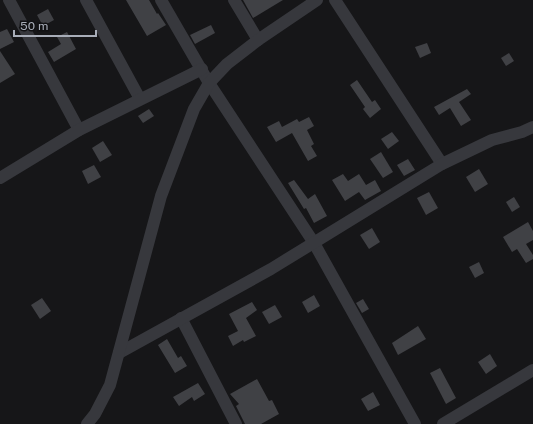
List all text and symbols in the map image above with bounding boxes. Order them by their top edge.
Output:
scale bar [14,12,96,38]
text: 50 m [20,19,48,33]

